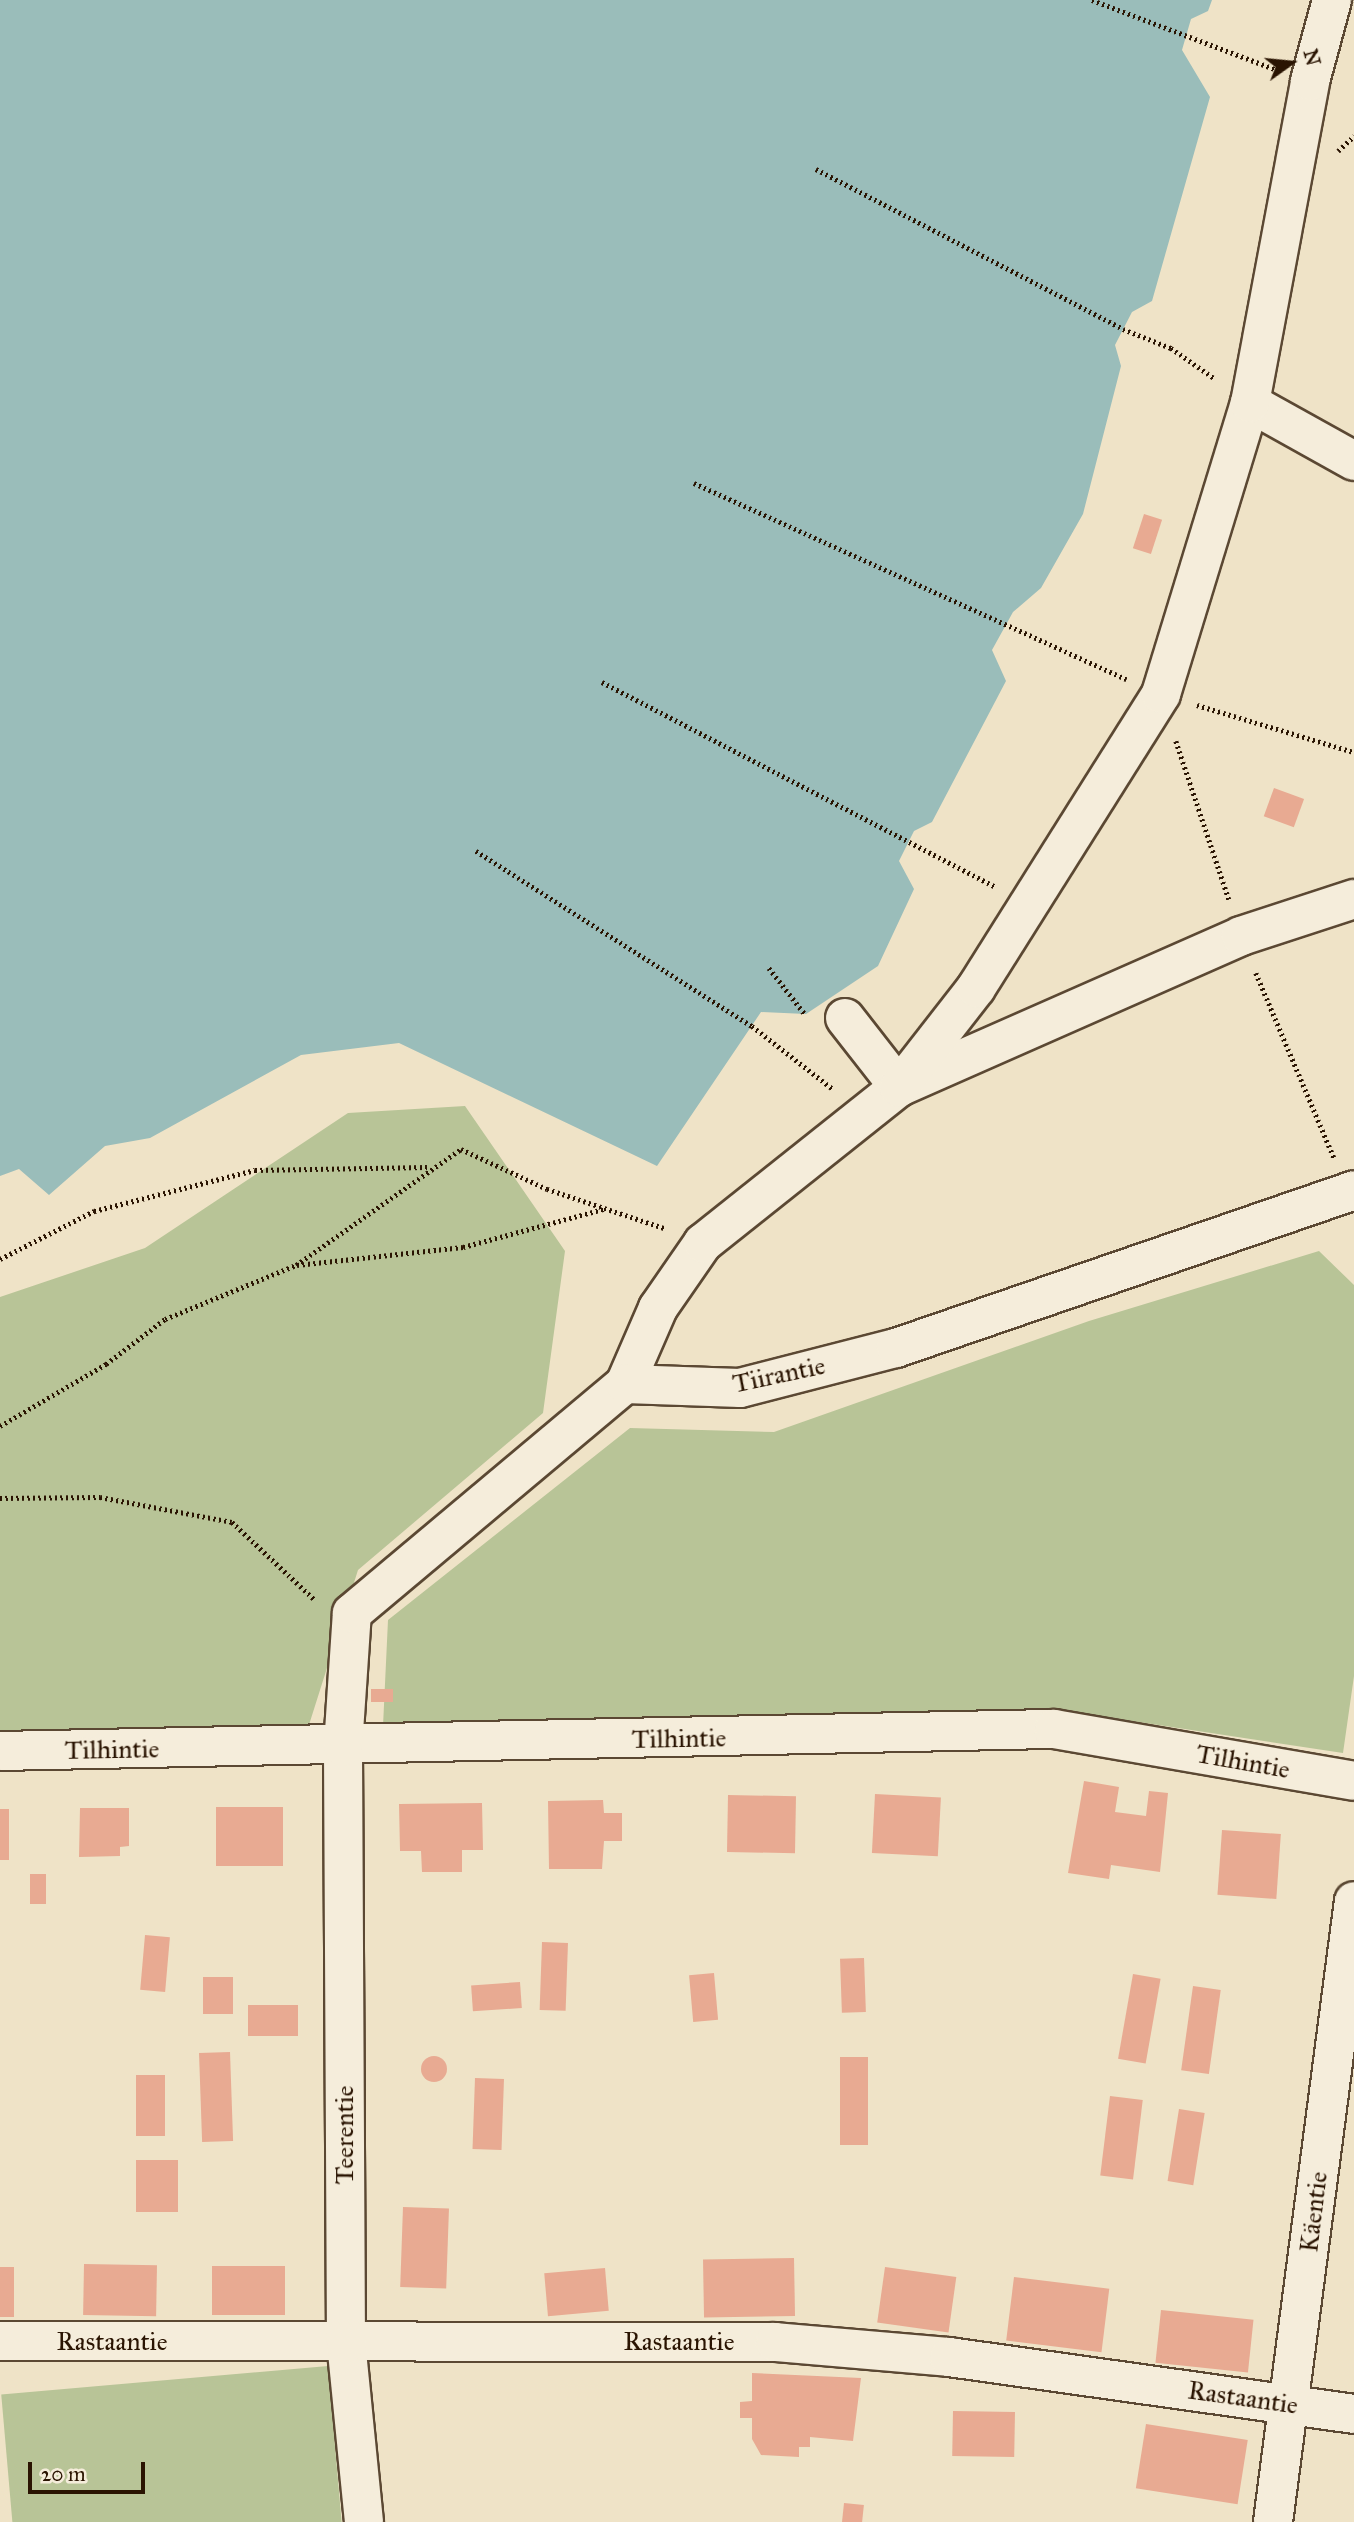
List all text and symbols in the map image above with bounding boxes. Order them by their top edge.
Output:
north arrow [1256,28,1326,98]
text: N [1299,47,1325,68]
street label: Tiirantie [730,1350,828,1400]
street label: Tilhintie [631,1723,727,1755]
street label: Tilhintie [64,1734,160,1766]
street label: Tilhintie [1194,1738,1292,1786]
street label: Teerentie [329,2086,361,2184]
street label: Käentie [1294,2170,1334,2254]
street label: Rastaantie [57,2326,167,2358]
street label: Rastaantie [624,2326,734,2358]
street label: Rastaantie [1186,2375,1300,2421]
scale bar [32,2448,149,2492]
text: 20 m [41,2461,86,2487]

